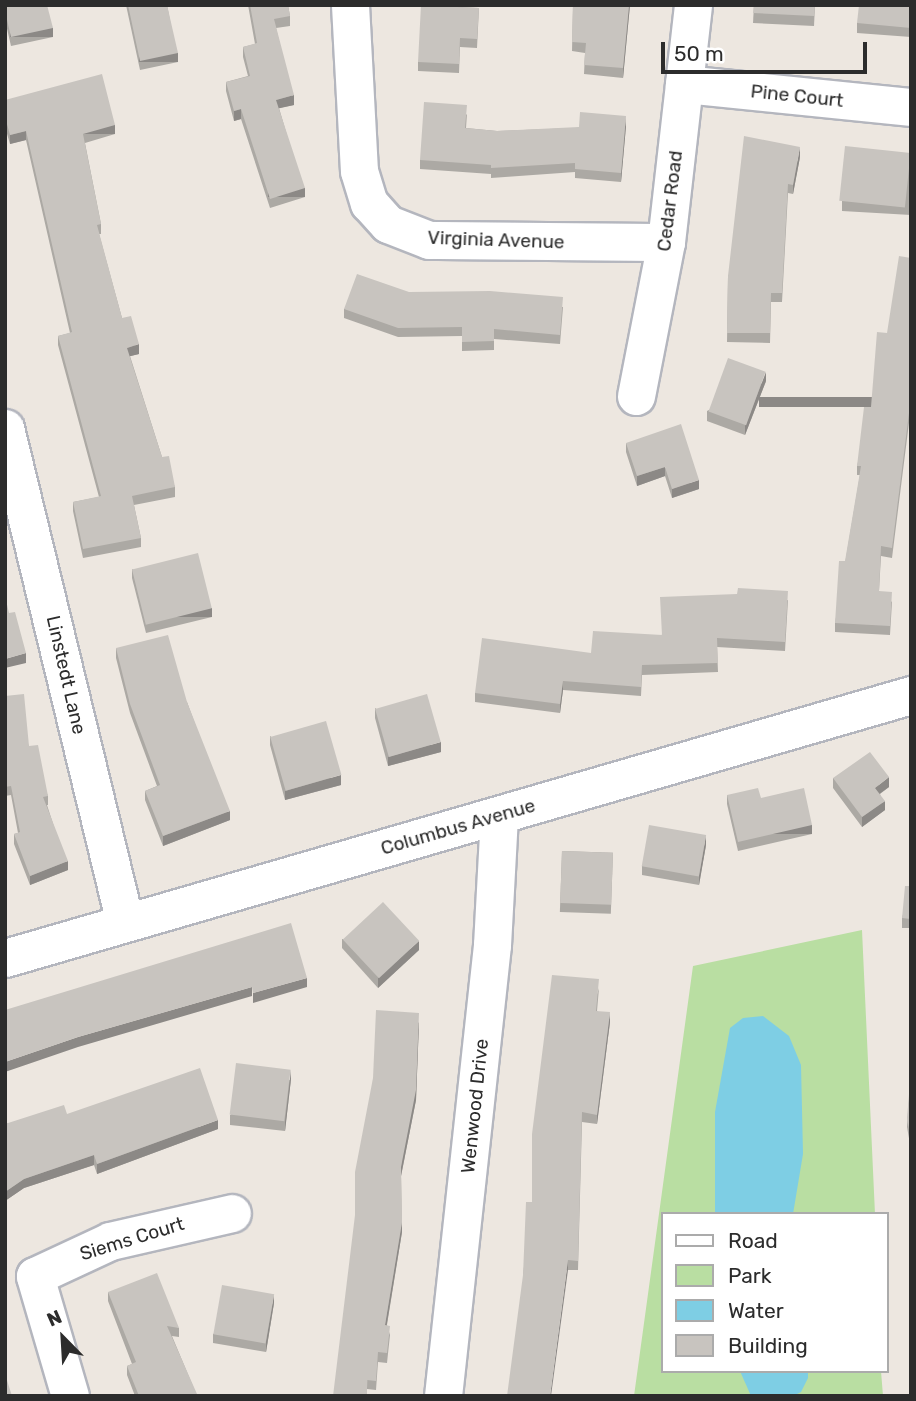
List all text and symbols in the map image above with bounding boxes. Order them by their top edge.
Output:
scale bar [664,28,870,72]
text: 50 m [674,41,724,66]
street label: Pine Court [749,80,845,112]
street label: Cedar Road [652,149,688,253]
street label: Virginia Avenue [427,226,565,254]
street label: Linstedt Lane [41,613,91,737]
street label: Columbus Avenue [378,794,538,860]
street label: Wenwood Drive [457,1038,493,1174]
street label: Siems Court [77,1212,187,1266]
legend [660,1212,888,1373]
text: Road [728,1228,778,1253]
text: Park [728,1263,772,1288]
text: Water [728,1298,784,1323]
north arrow [28,1303,98,1373]
text: N [43,1305,65,1332]
text: Building [728,1333,808,1358]

